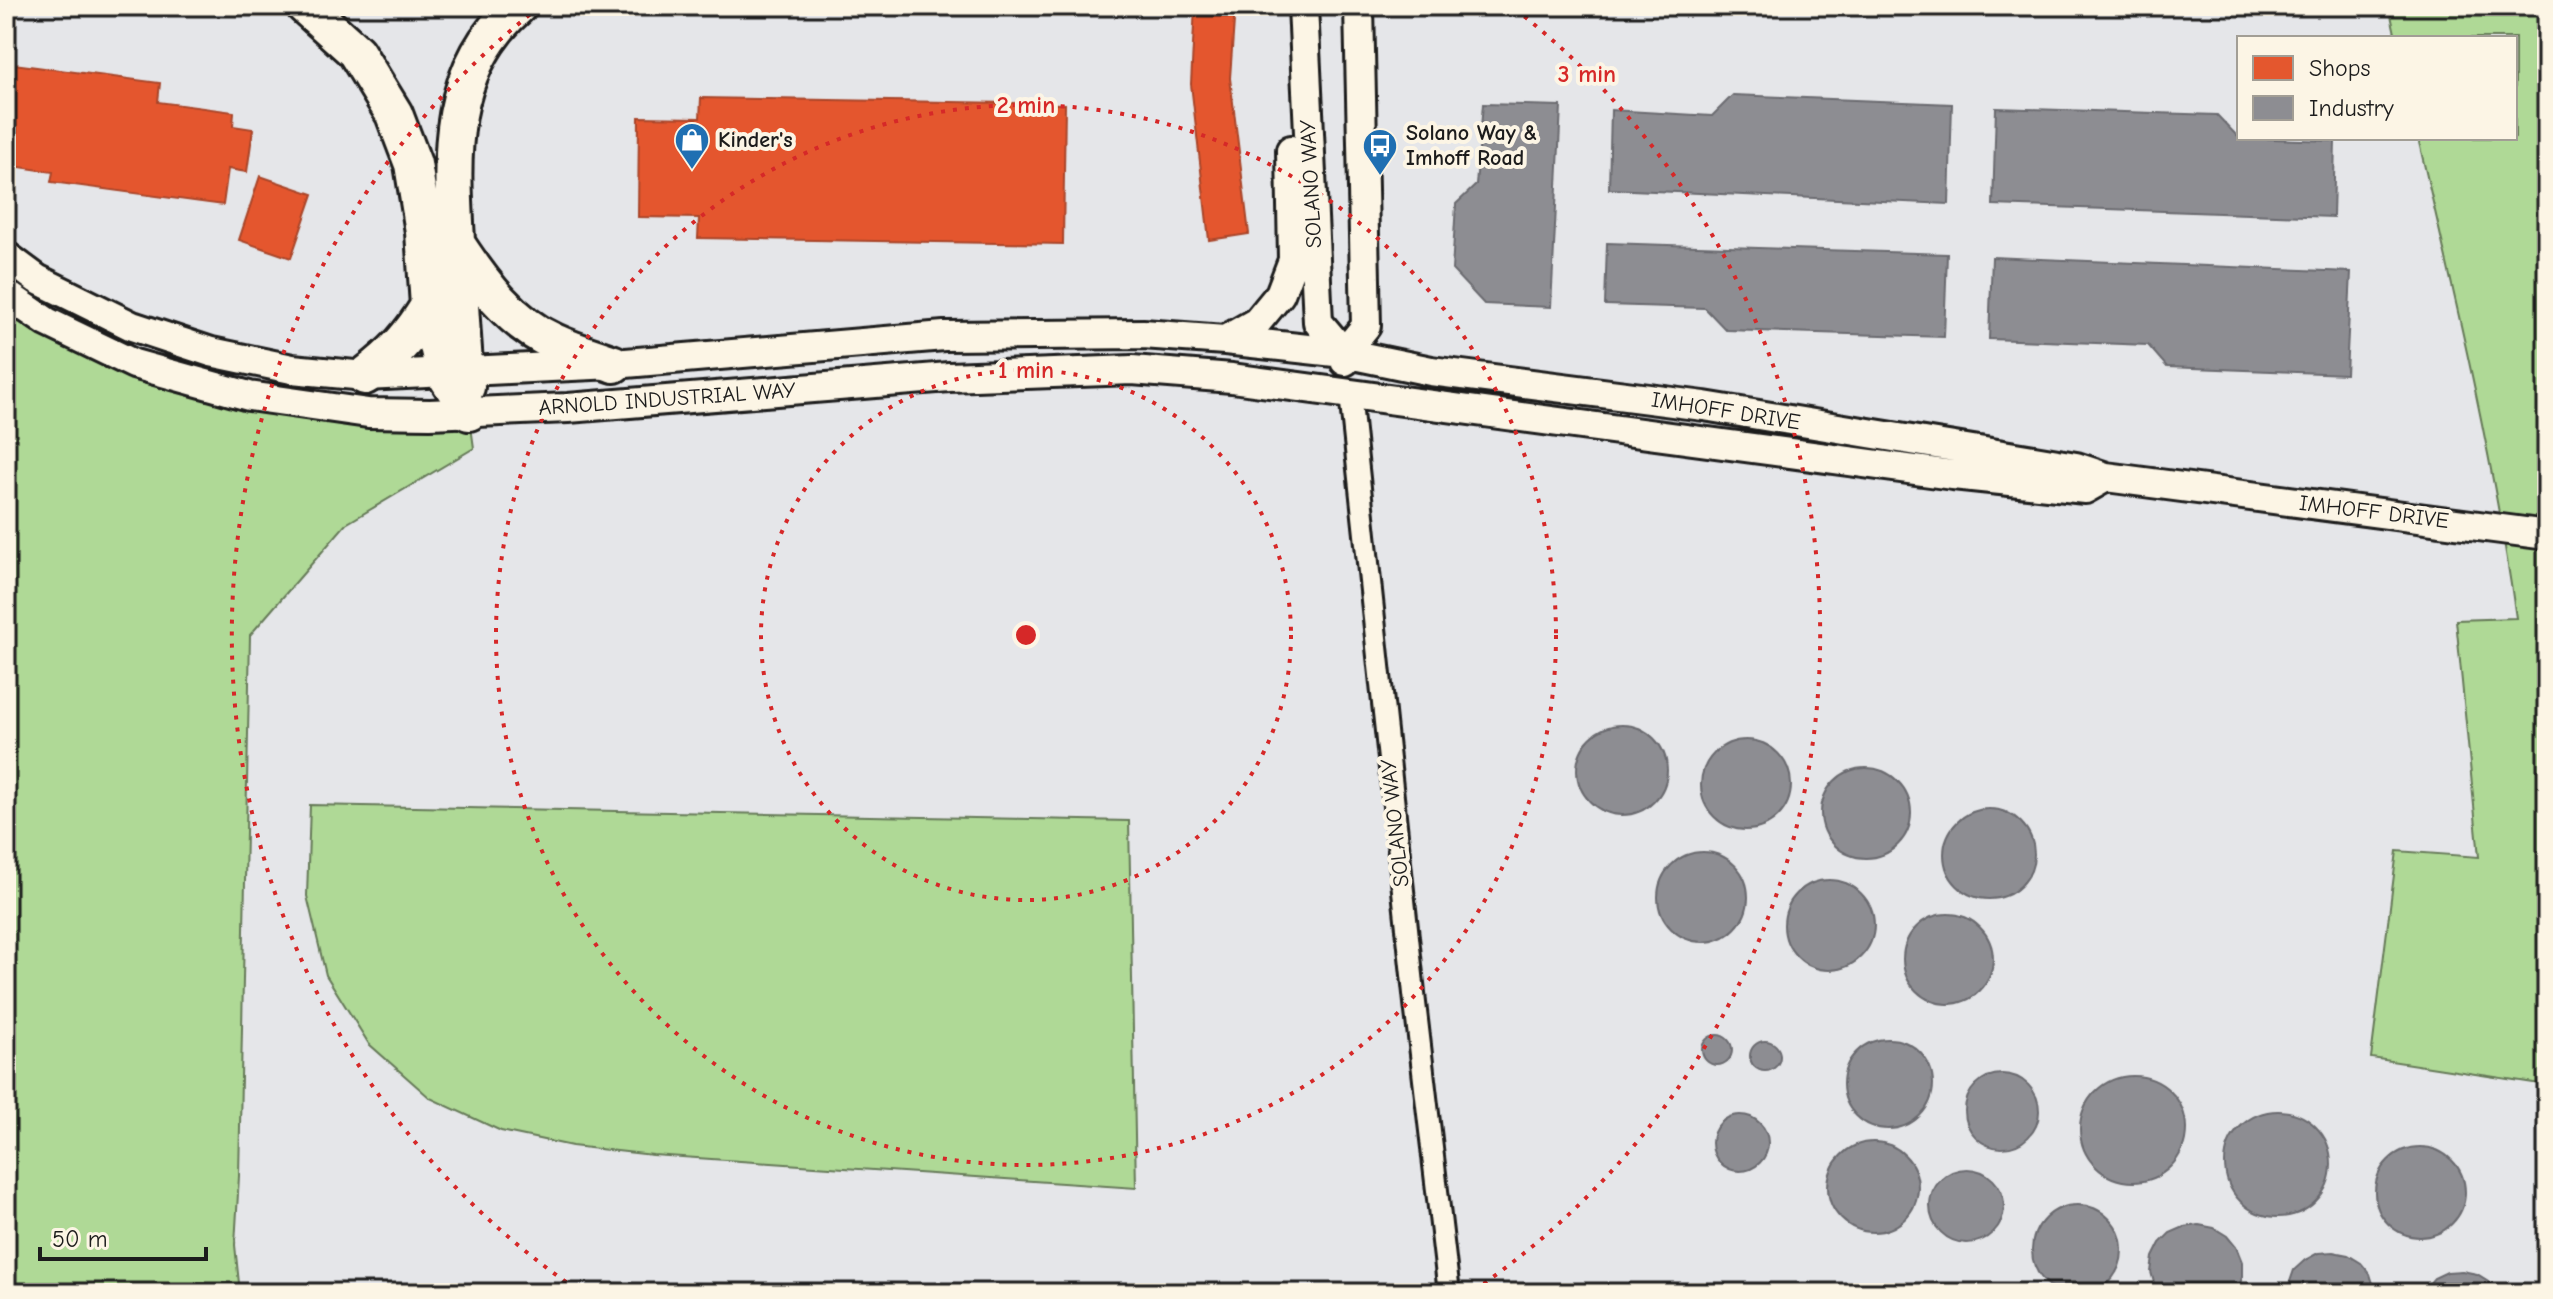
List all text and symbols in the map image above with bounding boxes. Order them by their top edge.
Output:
legend [2237,36,2517,140]
text: Shops [2309,54,2370,82]
text: 3 min [1558,60,1616,88]
text: 2 min [997,91,1055,119]
text: Industry [2309,94,2394,122]
street label: SOLANO WAY [1295,119,1327,249]
place label: Solano Way & Imhoff Road [1406,120,1537,171]
shop icon: Kinder's [673,121,711,171]
place label: Kinder's [718,127,793,153]
bus stop icon: Solano Way & Imhoff Road [1361,127,1399,177]
text: 1 min [998,356,1054,384]
street label: ARNOLD INDUSTRIAL WAY [538,377,796,421]
street label: IMHOFF DRIVE [1650,386,1802,436]
street label: IMHOFF DRIVE [2298,490,2450,534]
centre of rings [1012,621,1040,649]
street label: SOLANO WAY [1375,758,1415,888]
scale bar [40,1211,206,1261]
text: 50 m [52,1225,108,1253]

